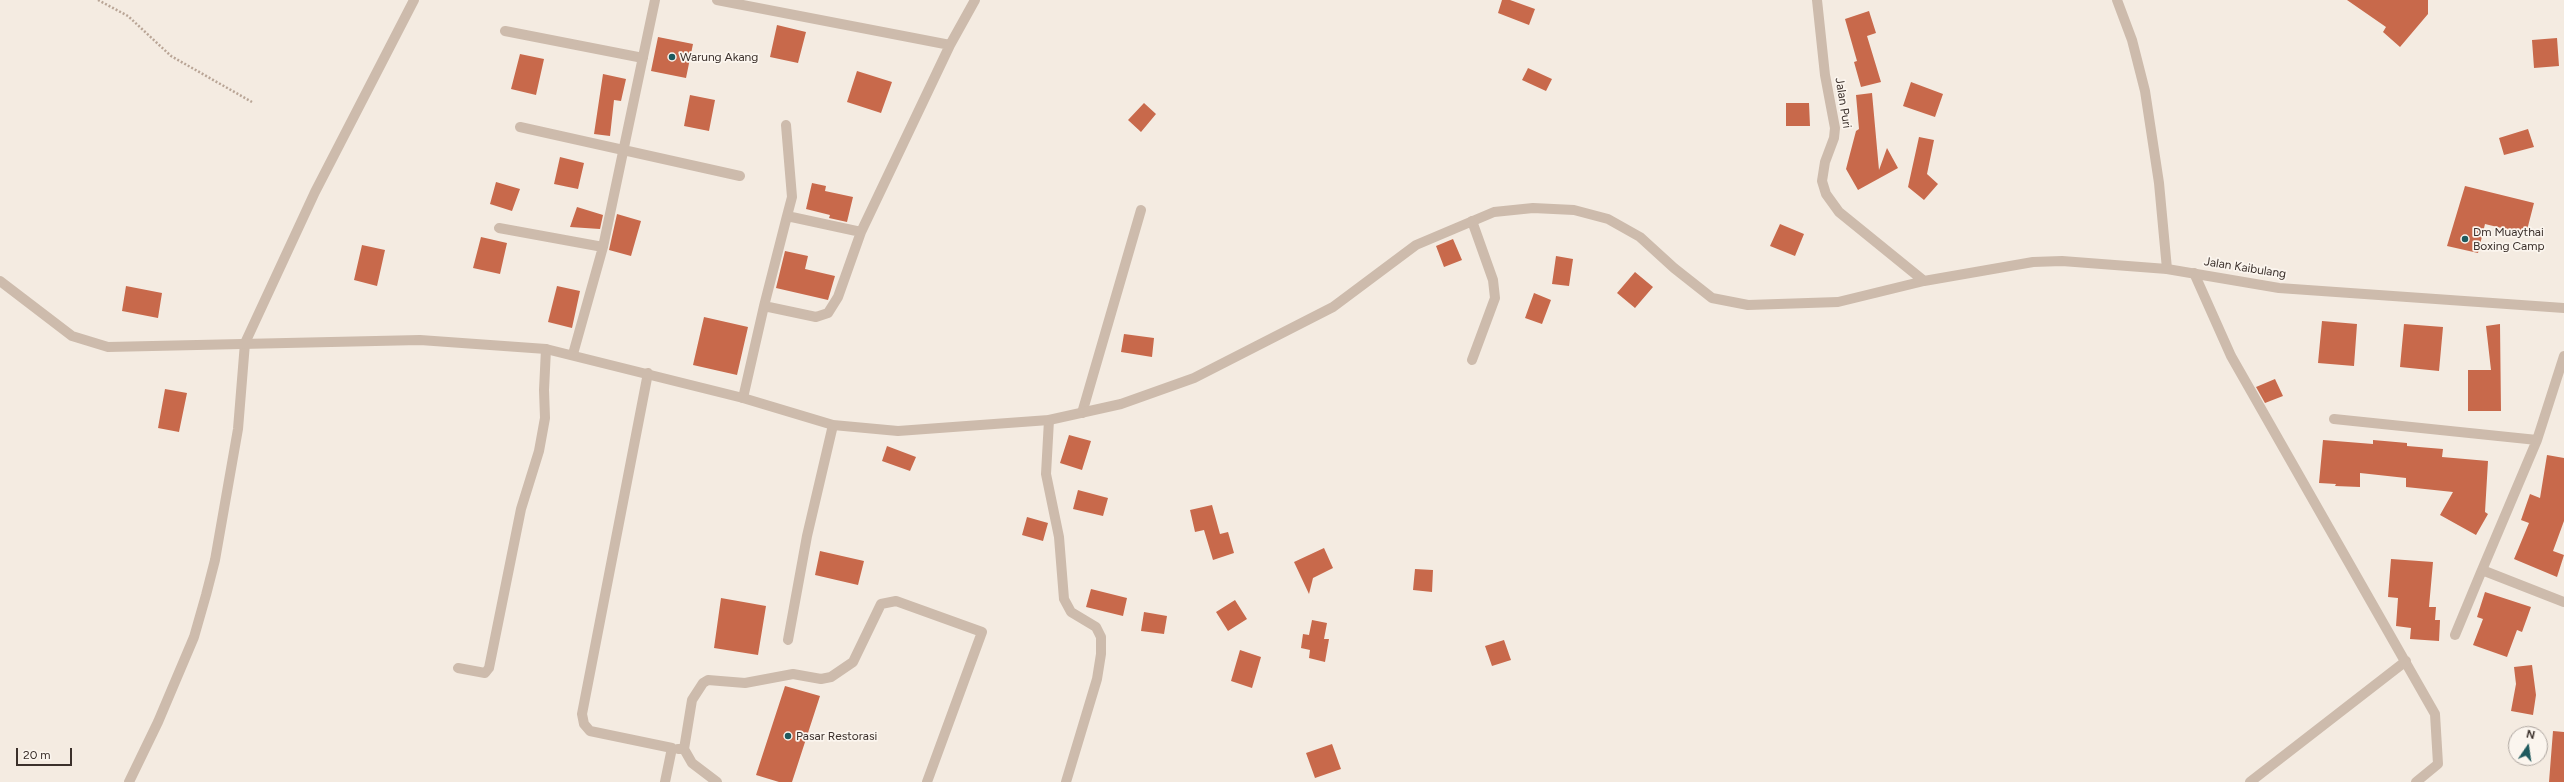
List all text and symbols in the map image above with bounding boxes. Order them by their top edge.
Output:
place label: Warung Akang [680,50,758,64]
marker: Warung Akang [667,52,677,62]
street label: Jalan Puri [1832,77,1854,129]
place label: Dm Muaythai Boxing Camp [2473,225,2544,253]
marker: Dm Muaythai Boxing Camp [2460,234,2470,244]
street label: Jalan Kaibulang [2203,254,2287,282]
north arrow [2508,726,2548,766]
text: N [2525,728,2536,742]
place label: Pasar Restorasi [796,729,877,743]
marker: Pasar Restorasi [783,731,793,741]
scale bar [18,740,74,766]
text: 20 m [23,748,51,762]

